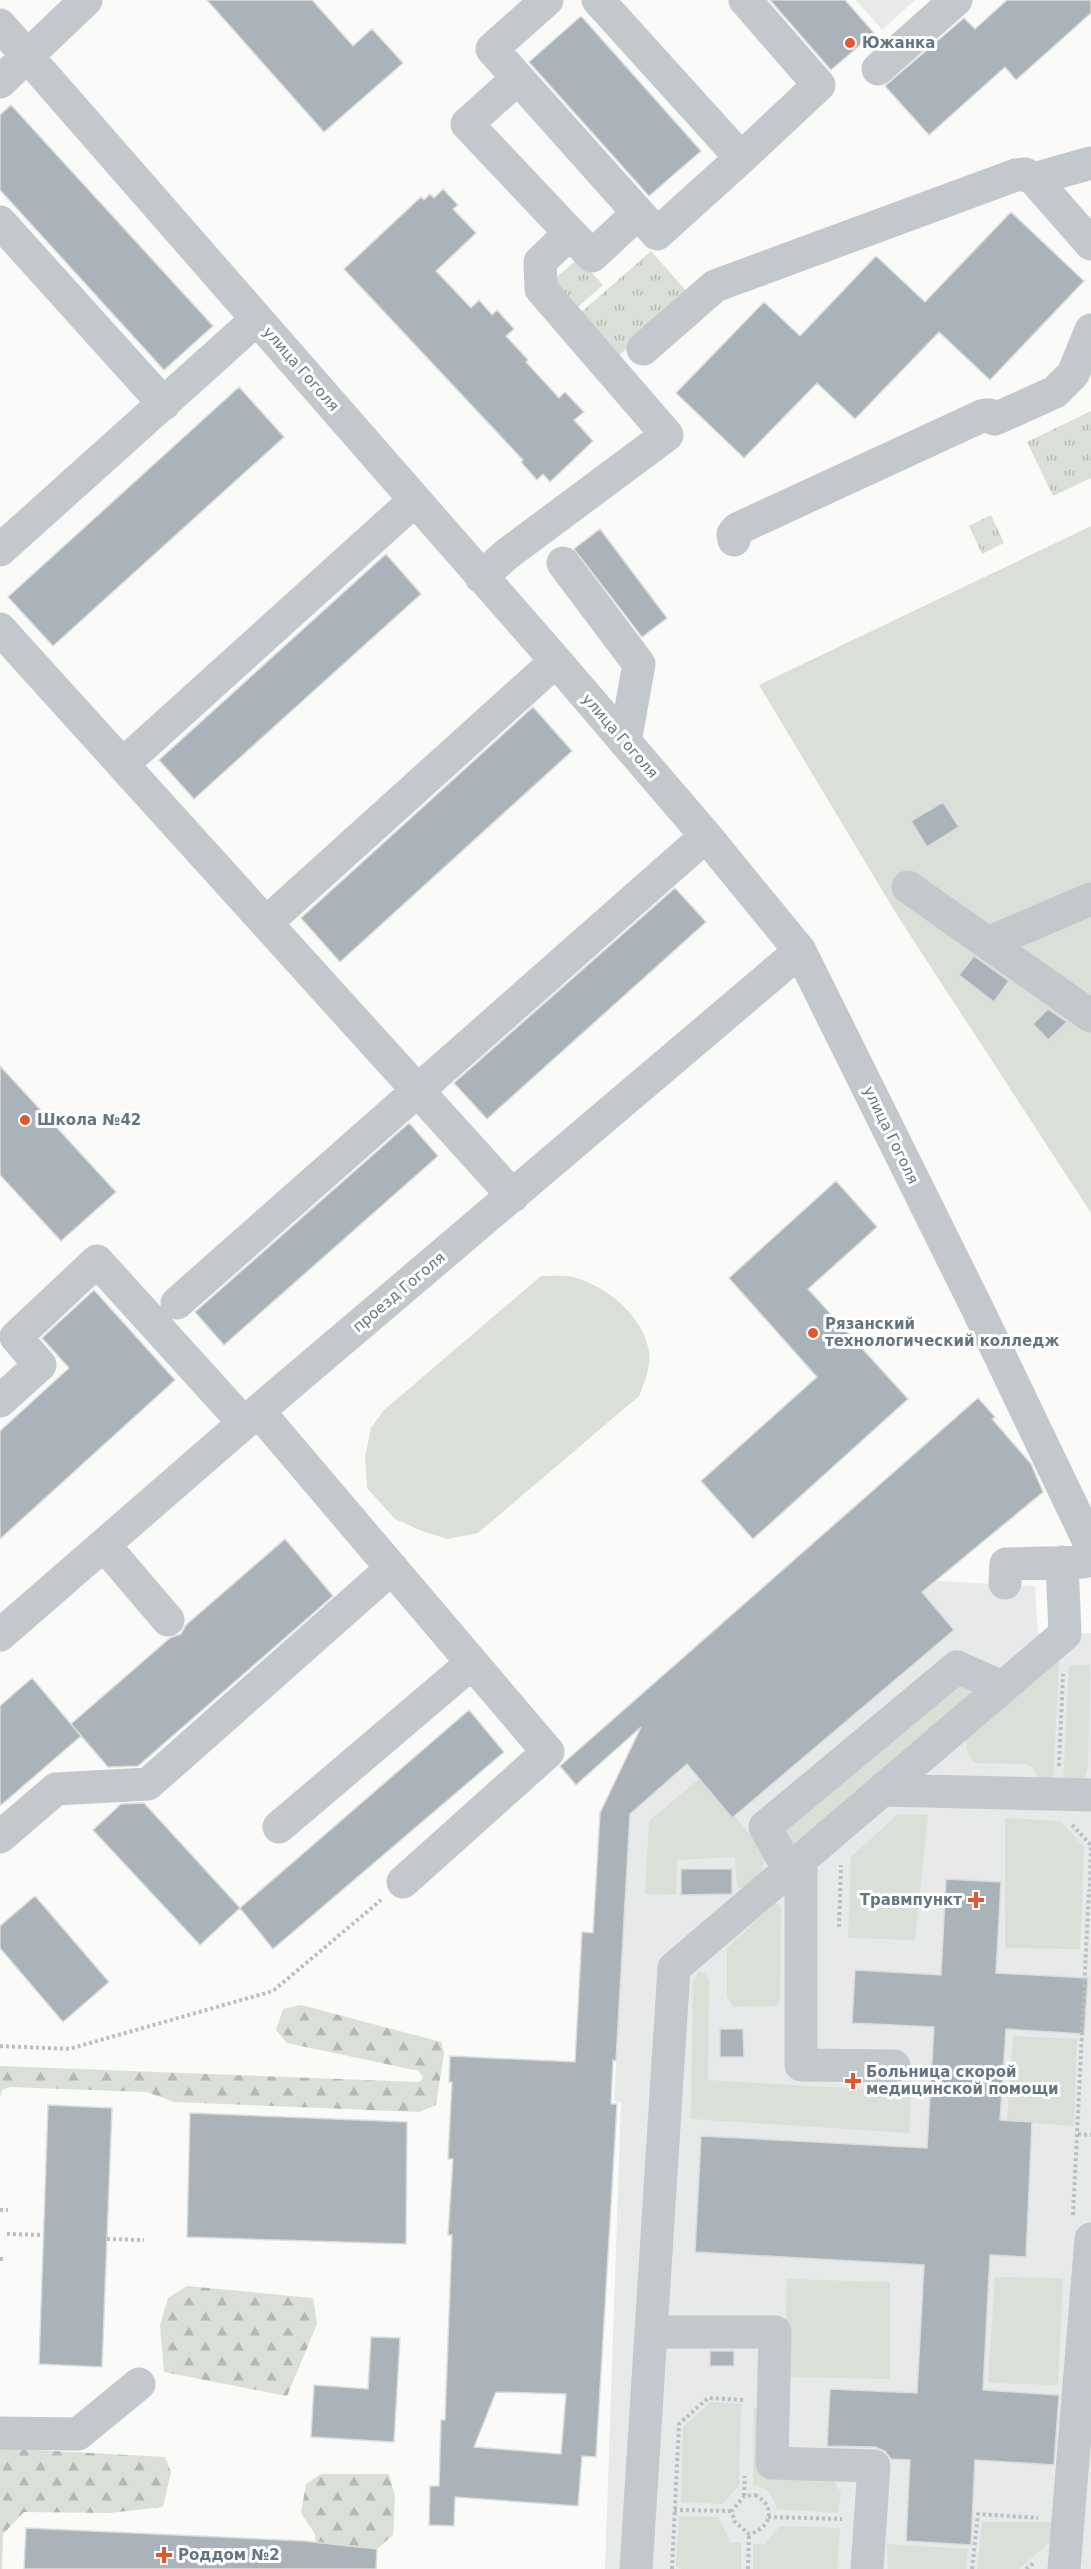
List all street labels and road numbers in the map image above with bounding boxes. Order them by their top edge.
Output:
street label: улица Гоголя [259,323,343,415]
street label: улица Гоголя [578,690,662,782]
street label: улица Гоголя [860,1083,922,1187]
street label: проезд Гоголя [349,1248,449,1336]

